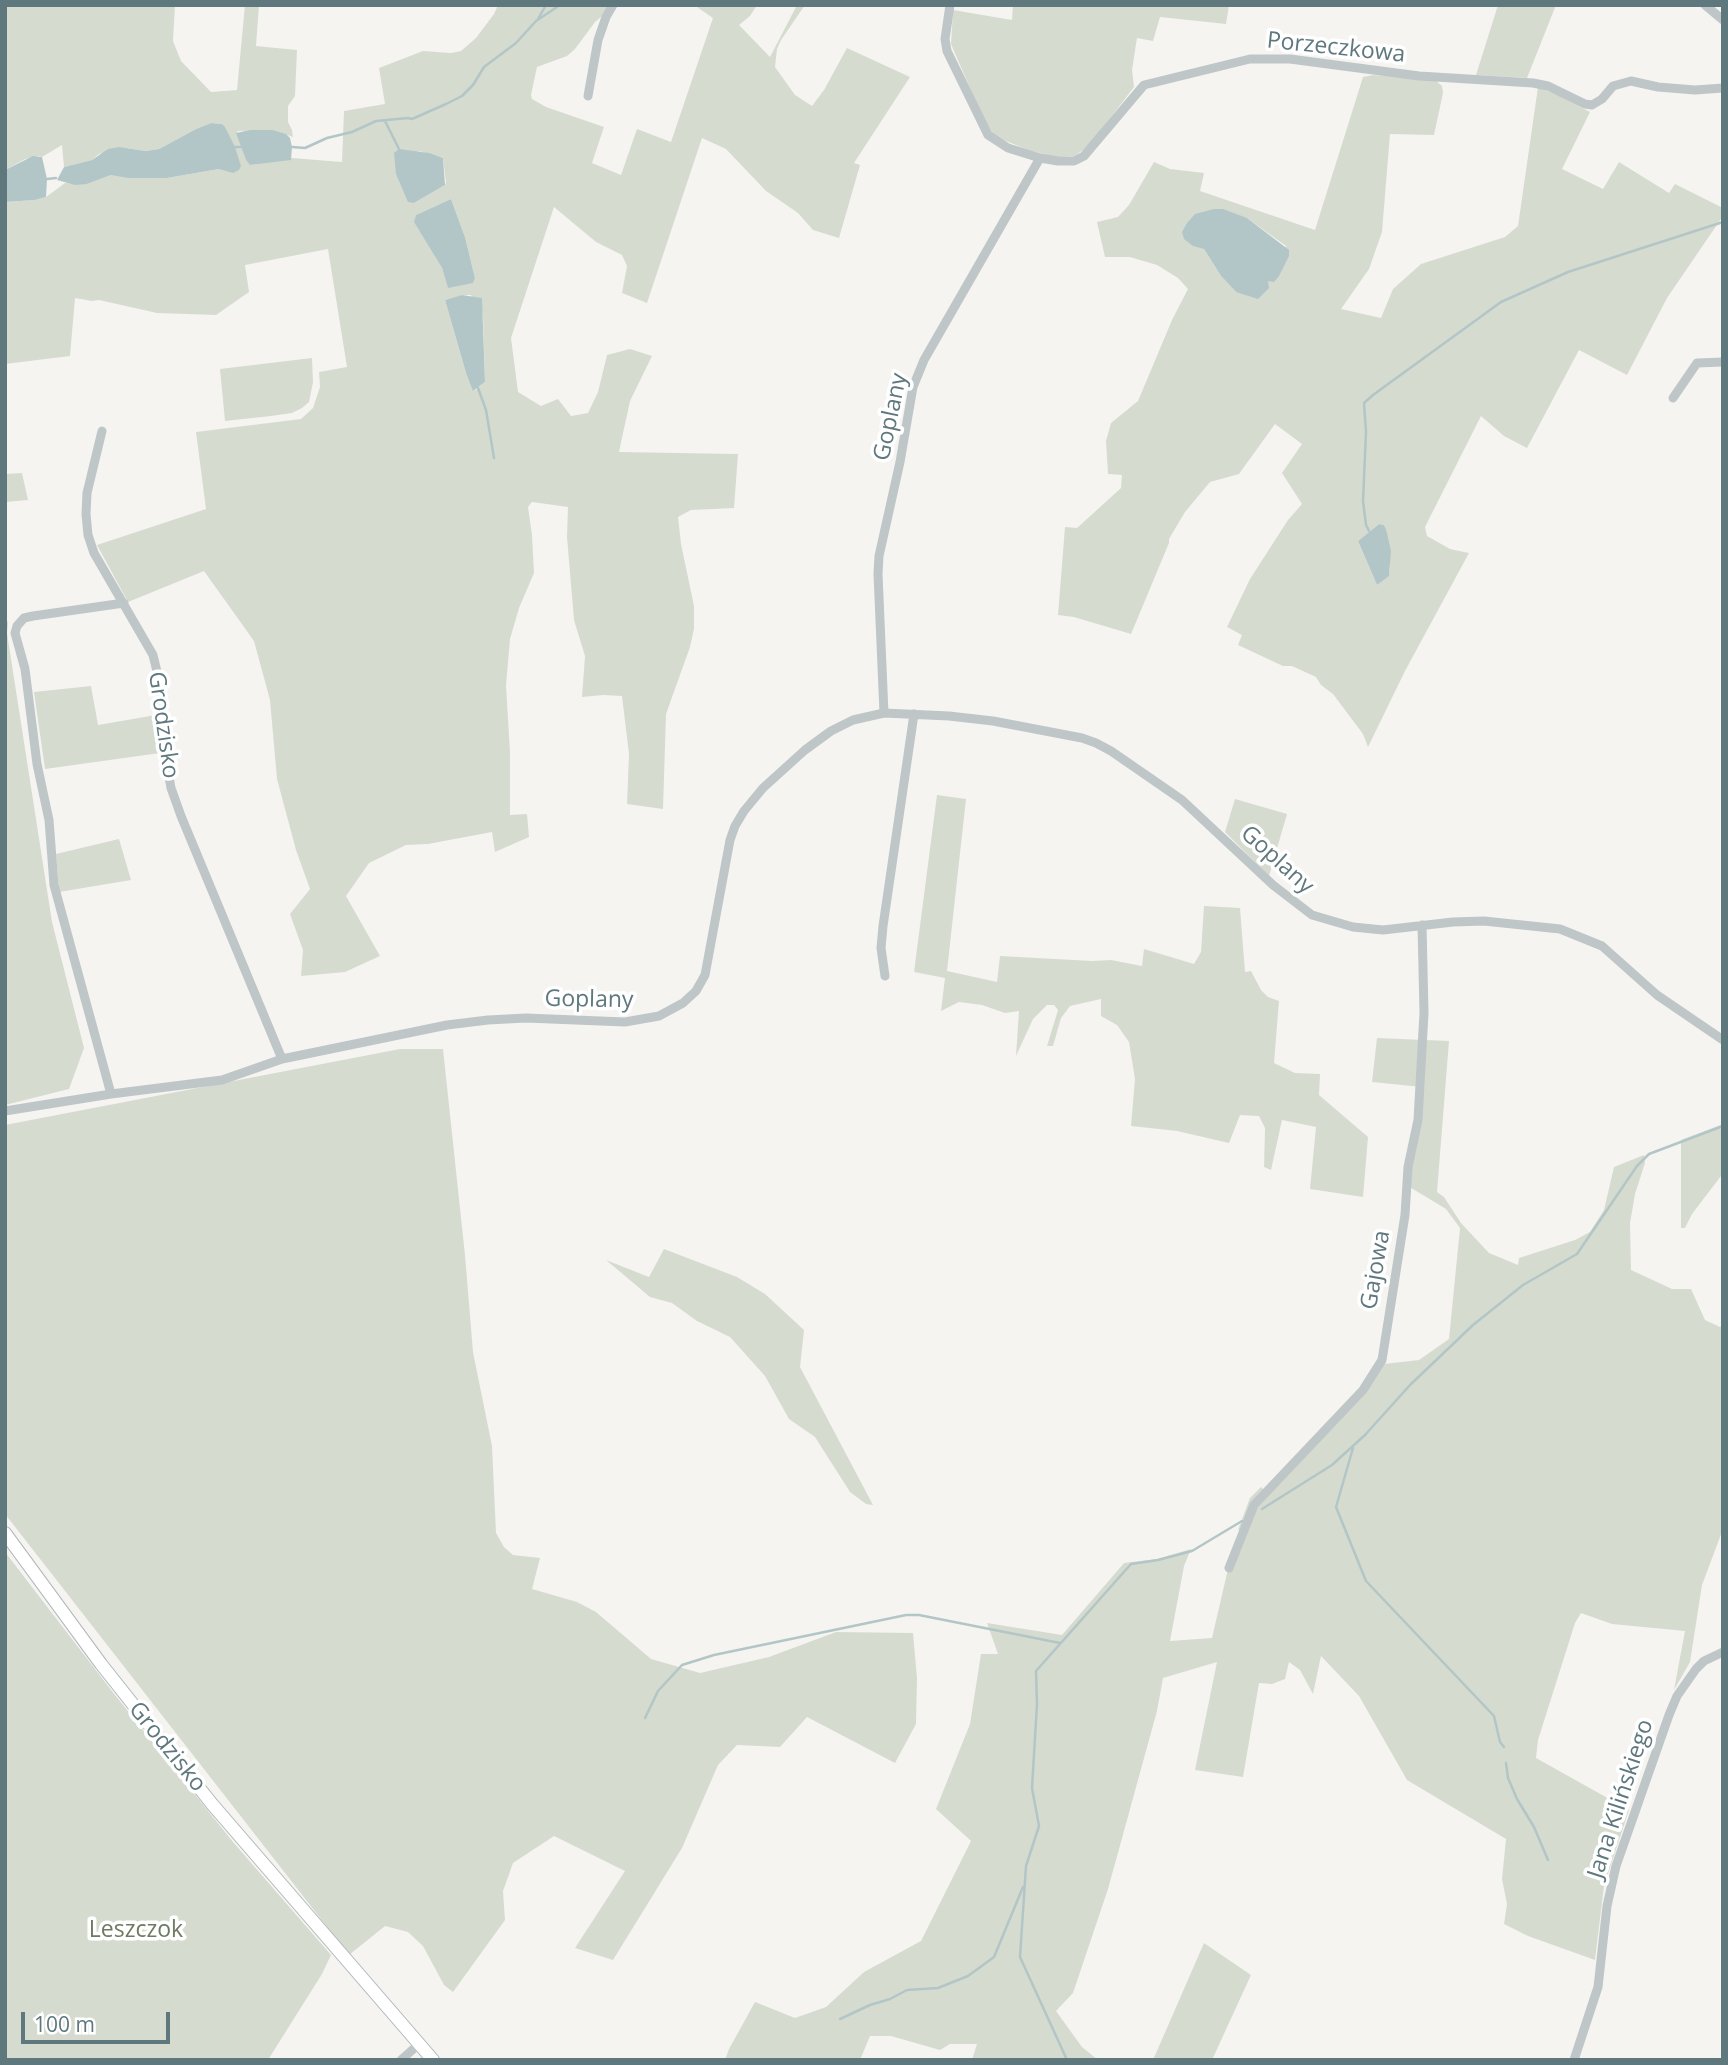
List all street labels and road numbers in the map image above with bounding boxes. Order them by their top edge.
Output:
street label: Porzeczkowa [1265,27,1407,69]
street label: Goplany [868,371,914,463]
street label: Grodzisko [142,670,184,780]
street label: Goplany [1235,820,1319,900]
street label: Goplany [544,985,634,1015]
street label: Gajowa [1355,1228,1397,1312]
street label: Grodzisko [122,1697,212,1797]
street label: Jana Kilińskiego [1582,1716,1660,1882]

